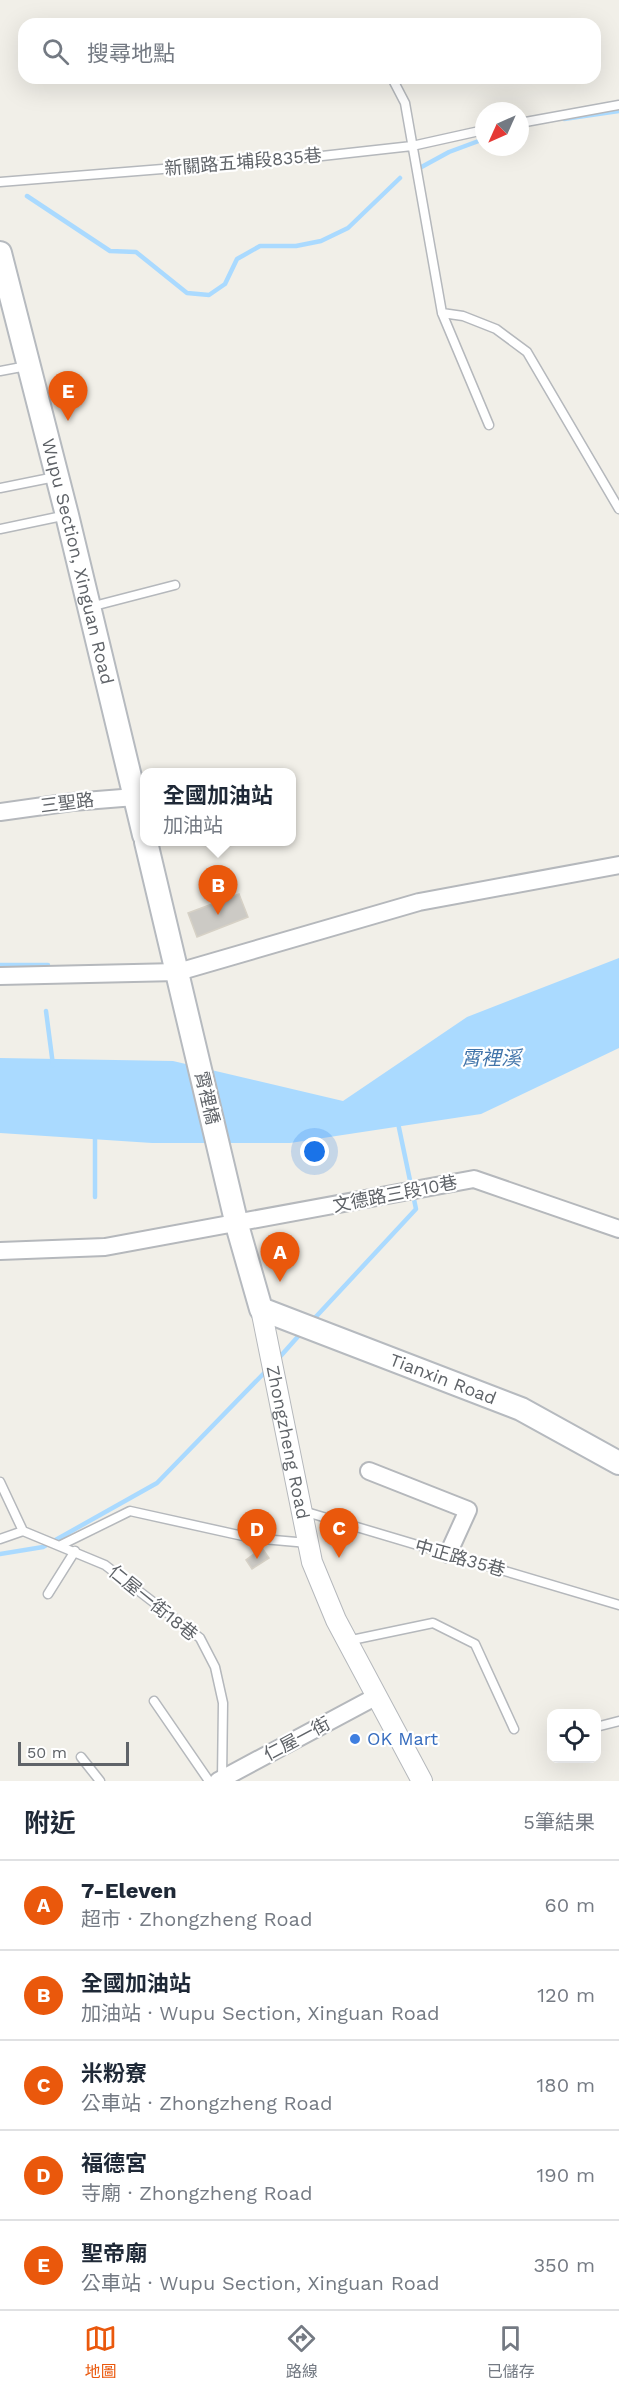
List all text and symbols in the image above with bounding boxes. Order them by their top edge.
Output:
search box [18,18,601,84]
icon: search [39,35,72,68]
text: 搜尋地點 [87,41,175,66]
north arrow [475,102,529,156]
street label: 新關路五埔段835巷 [163,144,322,179]
pin: E [48,372,88,421]
street label: Wupu Section, Xinguan Road [38,436,118,686]
popup [140,768,296,846]
text: 全國加油站 [163,783,273,808]
street label: 三聖路 [39,789,95,816]
text: 加油站 [163,813,223,837]
pin: B [198,866,238,915]
water label: 霄裡溪 [461,1046,524,1070]
street label: 霄裡橋 [191,1069,224,1127]
your location [300,1137,329,1166]
street label: 文德路三段10巷 [331,1171,459,1216]
pin: A [260,1232,300,1282]
street label: Tianxin Road [387,1349,499,1409]
street label: Zhongzheng Road [263,1364,314,1521]
pin: C [320,1508,358,1558]
pin: D [238,1510,276,1559]
street label: 中正路35巷 [413,1535,508,1580]
street label: 仁屋一街18巷 [105,1560,202,1645]
map controls [547,1709,601,1763]
button: locate [547,1709,601,1763]
street label: 仁屋一街 [260,1712,333,1765]
place label: OK Mart [367,1728,438,1749]
marker: OK Mart [348,1732,362,1746]
scale bar [18,1739,129,1766]
text: 50 m [27,1743,67,1762]
text: 附近 [24,1808,76,1838]
text: 5筆結果 [523,1810,595,1834]
text: 7-Eleven [81,1878,177,1903]
text: A [37,1893,50,1917]
text: 60 m [545,1893,595,1917]
text: 超市 · Zhongzheng Road [81,1907,312,1931]
text: 全國加油站 [81,1971,191,1996]
text: B [37,1983,50,2007]
text: 120 m [537,1983,595,2007]
text: 加油站 · Wupu Section, Xinguan Road [81,2001,440,2025]
text: 米粉寮 [81,2061,147,2086]
text: C [37,2073,50,2097]
text: 180 m [537,2073,595,2097]
text: 公車站 · Zhongzheng Road [81,2091,332,2115]
text: 福德宮 [81,2151,147,2176]
text: D [36,2163,51,2187]
text: 190 m [537,2163,595,2187]
text: 寺廟 · Zhongzheng Road [81,2181,312,2205]
text: 聖帝廟 [81,2241,147,2266]
text: E [37,2253,50,2277]
text: 350 m [533,2253,595,2277]
text: 公車站 · Wupu Section, Xinguan Road [81,2271,440,2295]
tab: 地圖 [84,2322,117,2382]
tab: 路線 [285,2322,318,2382]
tab: 已儲存 [487,2322,535,2382]

